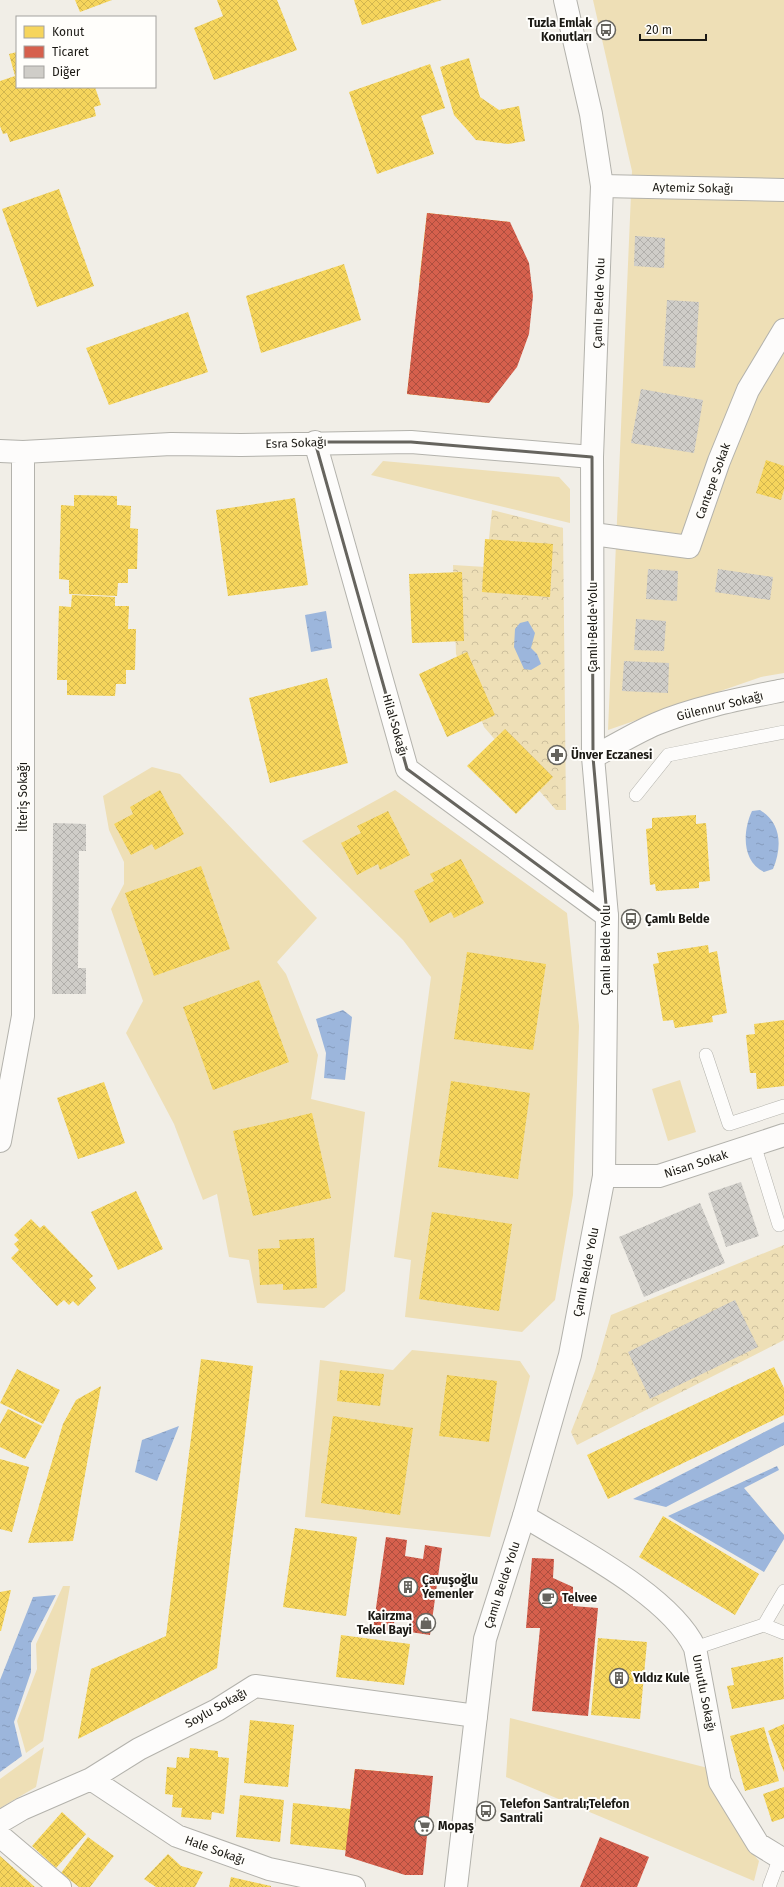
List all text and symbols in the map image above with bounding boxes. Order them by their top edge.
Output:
legend [16,16,156,88]
place label: Tuzla Emlak Konutları [528,16,592,44]
scale bar [640,16,706,42]
bus stop icon: Tuzla Emlak Konutları [595,19,617,41]
text: 20 m [646,23,672,37]
text: Konut [52,25,85,39]
text: Ticaret [52,45,90,59]
text: Diğer [52,65,81,79]
street label: Aytemiz Sokağı [652,180,734,196]
street label: Çamlı Belde Yolu [590,257,608,349]
street label: Esra Sokağı [265,435,327,451]
street label: Cantepe Sokak [693,440,734,521]
street label: Çamlı Belde Yolu [586,581,600,673]
street label: Gülennur Sokağı [675,688,765,724]
street label: Hilal Sokağı [379,692,411,758]
pharmacy icon: Ünver Eczanesi [546,744,568,766]
place label: Ünver Eczanesi [571,746,652,762]
street label: İlteriş Sokağı [15,762,30,832]
street label: Çamlı Belde Yolu [599,904,613,996]
bus stop icon: Çamlı Belde [620,908,642,930]
place label: Çamlı Belde [645,912,710,927]
street label: Nisan Sokak [662,1147,730,1181]
street label: Çamlı Belde Yolu [570,1226,602,1318]
street label: Çamlı Belde Yolu [481,1540,523,1630]
place label: Çavuşoğlu Yemenler [421,1573,478,1601]
building icon: Çavuşoğlu Yemenler [397,1576,419,1598]
cafe icon: Telvee [537,1587,559,1609]
place label: Telvee [562,1591,598,1605]
place label: Kairzma Tekel Bayi [357,1609,412,1637]
shop icon: Kairzma Tekel Bayi [415,1612,437,1634]
street label: Umutlu Sokağı [690,1653,718,1733]
building icon: Yıldız Kule [608,1667,630,1689]
place label: Yıldız Kule [632,1671,690,1685]
street label: Soylu Sokağı [183,1685,249,1731]
place label: Telefon Santralı;Telefon Santrali [500,1797,629,1825]
bus stop icon: Telefon Santralı;Telefon Santrali [475,1800,497,1822]
supermarket icon: Mopaş [413,1815,435,1837]
place label: Mopaş [438,1819,474,1834]
street label: Hale Sokağı [183,1833,247,1867]

